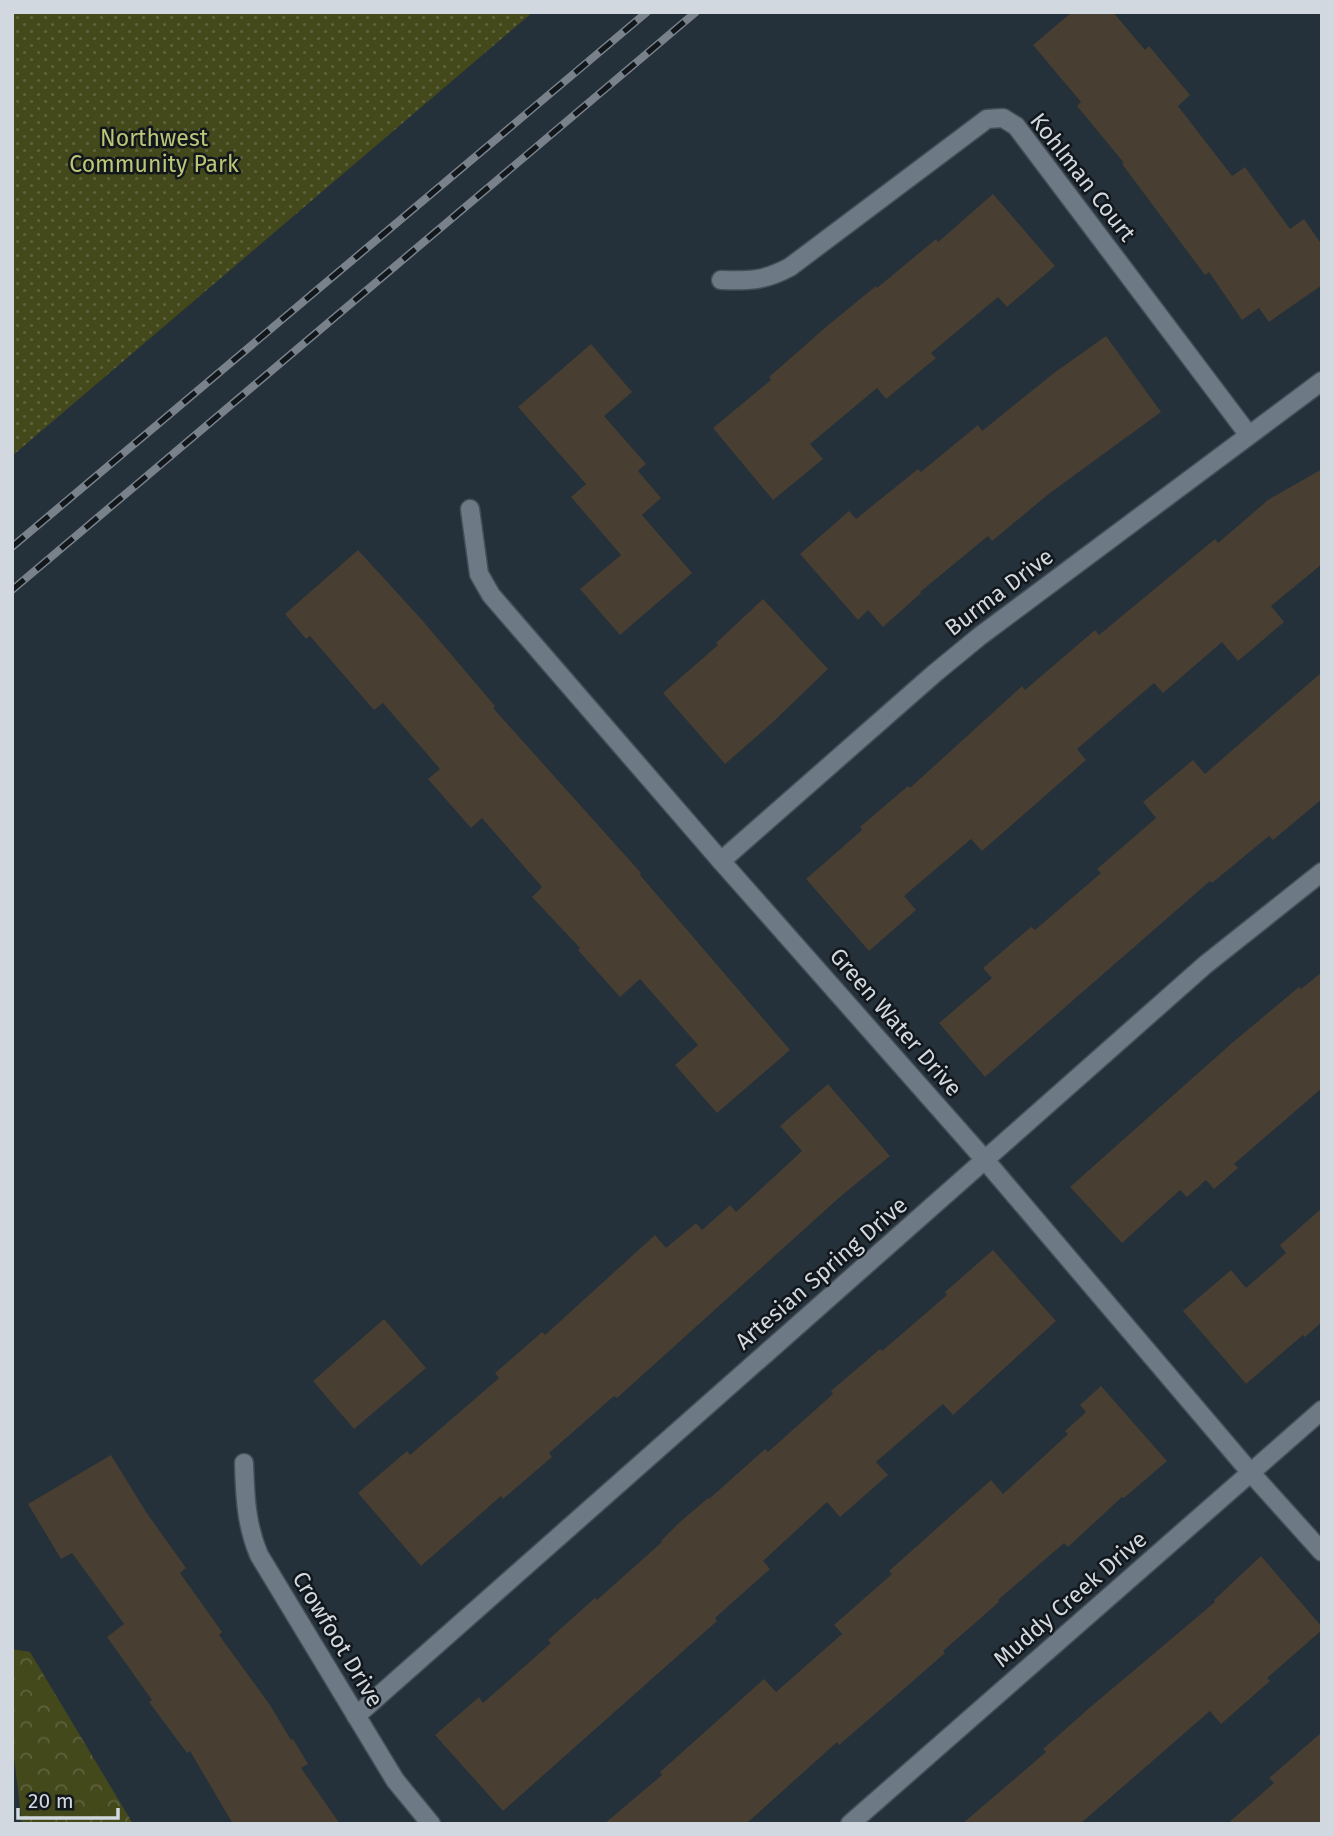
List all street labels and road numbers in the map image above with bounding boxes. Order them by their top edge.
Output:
street label: Kohlman Court [1024,107,1142,247]
street label: Burma Drive [939,542,1059,642]
street label: Green Water Drive [824,942,968,1102]
street label: Artesian Spring Drive [729,1191,913,1355]
street label: Muddy Creek Drive [988,1525,1152,1673]
street label: Crowfoot Drive [287,1566,389,1712]

